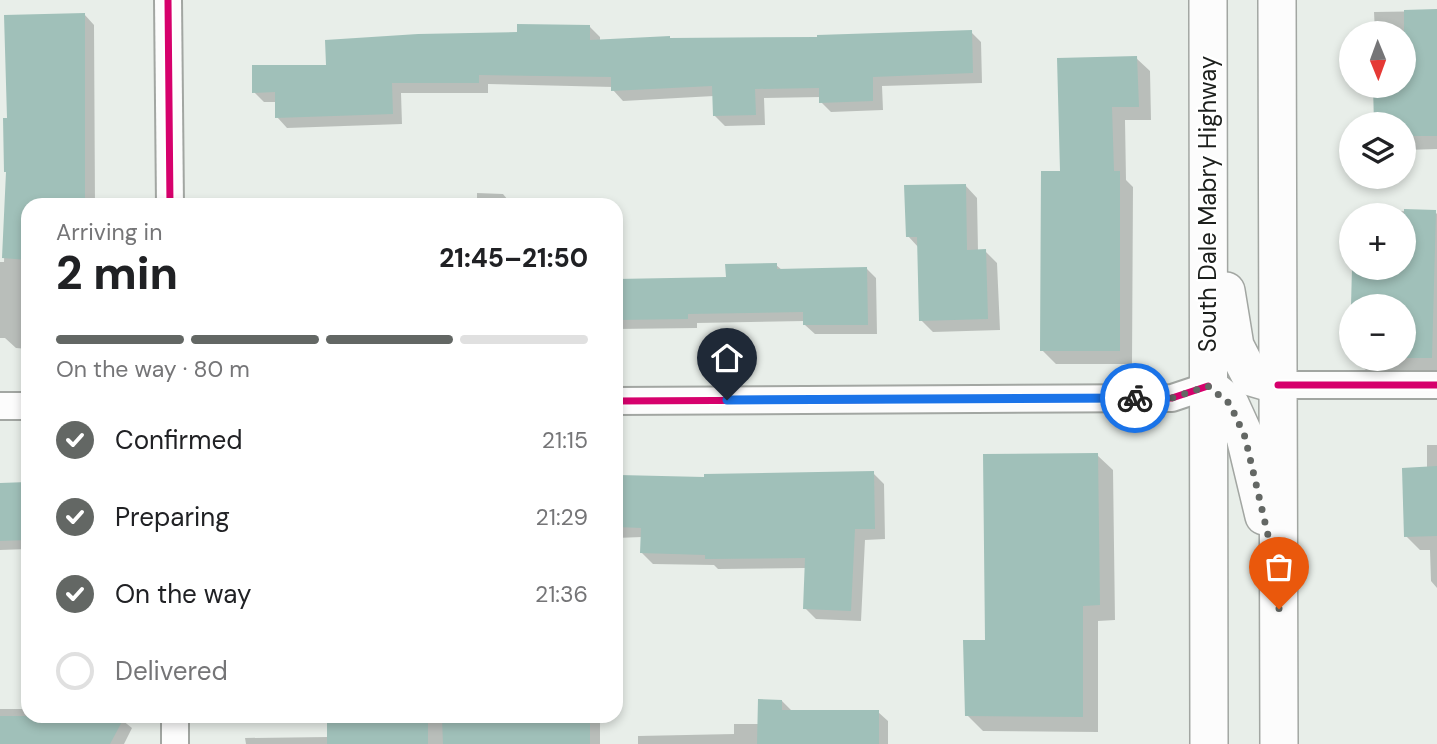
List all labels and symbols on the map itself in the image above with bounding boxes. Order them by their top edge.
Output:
north arrow [1339,21,1416,98]
street label: South Dale Mabry Highway [1192,56,1223,352]
pin [697,328,757,400]
courier [1100,363,1170,433]
pin [1249,537,1309,609]

